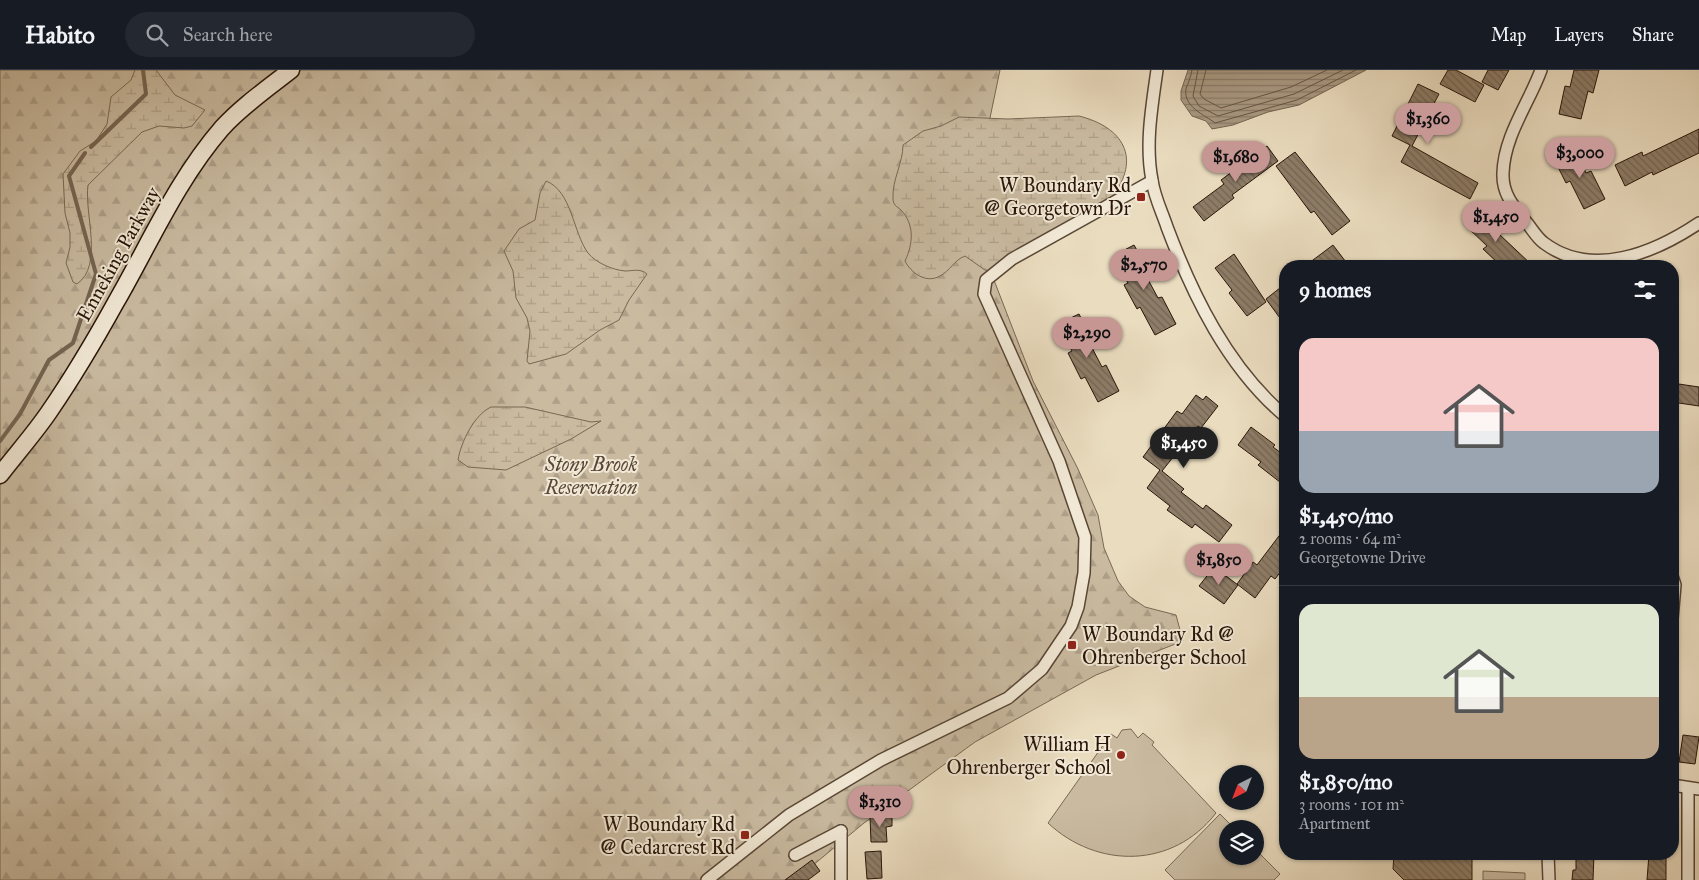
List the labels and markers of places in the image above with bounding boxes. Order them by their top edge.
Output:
pin: $1,360 [1387,102,1469,145]
pin: $3,000 [1539,136,1621,179]
pin: $1,680 [1195,140,1277,183]
place label: W Boundary Rd @ Georgetown Dr [984,173,1131,221]
marker: W Boundary Rd @ Georgetown Dr [1135,191,1147,203]
pin: $1,450 [1455,200,1537,243]
pin: $2,570 [1103,248,1185,291]
pin: $2,290 [1046,316,1128,359]
pin: $1,450 [1143,426,1225,469]
pin: $1,850 [1178,544,1260,586]
place label: W Boundary Rd @ Ohrenberger School [1082,622,1247,670]
marker: W Boundary Rd @ Ohrenberger School [1066,639,1078,651]
place label: William H Ohrenberger School [947,732,1112,780]
marker: William H Ohrenberger School [1115,749,1127,761]
pin: $1,310 [839,786,921,828]
place label: W Boundary Rd @ Cedarcrest Rd [601,812,735,859]
marker: W Boundary Rd @ Cedarcrest Rd [739,829,751,841]

